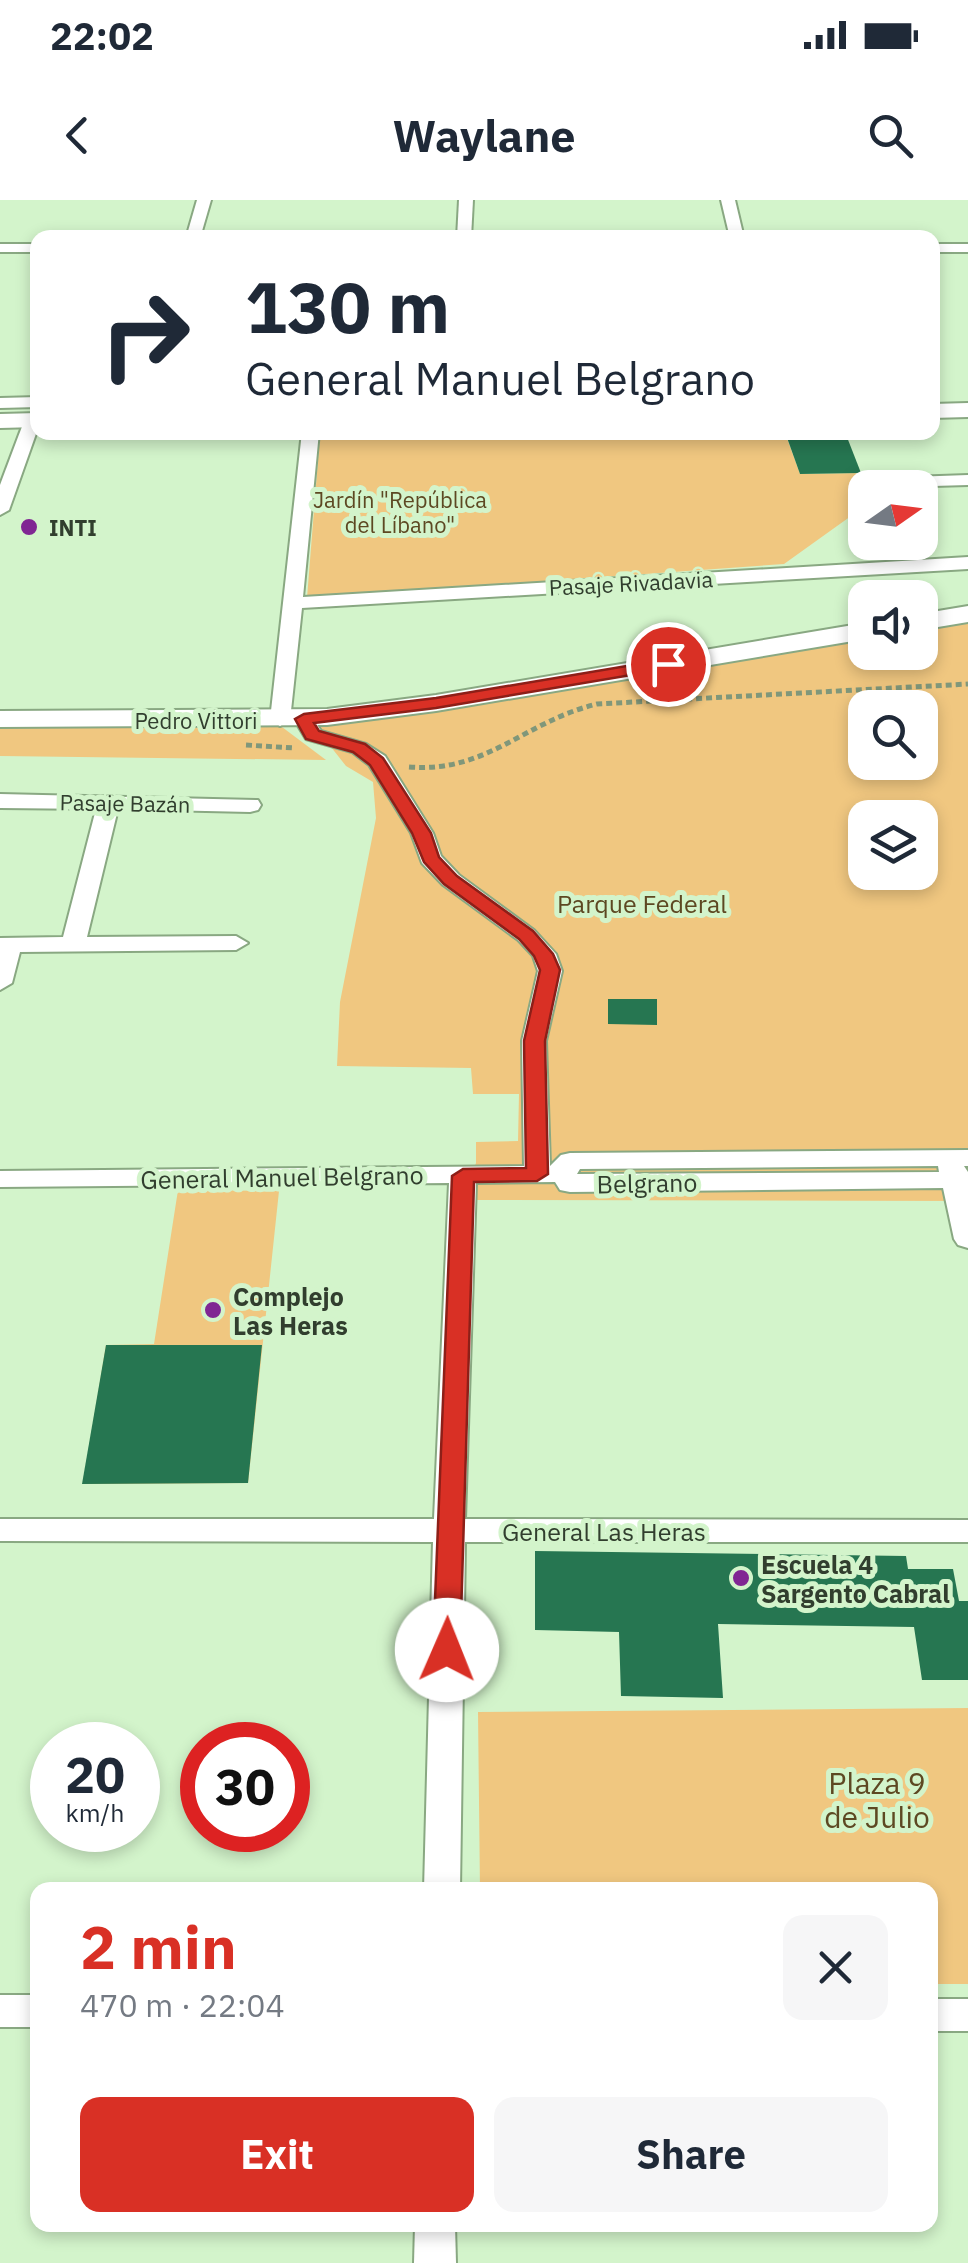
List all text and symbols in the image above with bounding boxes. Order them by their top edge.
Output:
text: 22:02 [50,11,154,60]
text: Waylane [392,106,576,164]
icon: back [50,108,105,163]
icon: search [863,108,918,163]
text: 130 m [245,261,450,352]
icon: right [80,270,210,400]
text: General Manuel Belgrano [245,349,755,407]
north arrow [848,470,938,560]
map controls [848,470,938,890]
park label: Jardín "República del Líbano" [313,485,487,539]
place label: INTI [49,513,97,542]
marker: INTI [18,516,40,538]
street label: Pasaje Rivadavia [548,564,714,602]
button: sound [848,580,938,670]
pin [626,622,711,707]
icon: arrive [641,637,696,692]
button: search [848,690,938,780]
street label: Pedro Vittori [134,706,258,735]
street label: Pasaje Bazán [59,787,191,819]
button: layers [848,800,938,890]
park label: Parque Federal [557,887,727,920]
street label: General Manuel Belgrano [140,1158,424,1196]
street label: Belgrano [596,1166,698,1200]
place label: Complejo Las Heras [233,1280,348,1342]
marker: Complejo Las Heras [202,1299,224,1321]
street label: General Las Heras [502,1515,706,1548]
place label: Escuela 4 Sargento Cabral [761,1548,950,1610]
marker: Escuela 4 Sargento Cabral [730,1567,752,1589]
position arrow [395,1598,499,1702]
speed limit sign: 30 [180,1722,310,1852]
text: 20 [65,1742,125,1807]
park label: Plaza 9 de Julio [824,1763,930,1836]
text: km/h [66,1796,124,1829]
text: 2 min [80,1907,237,1986]
button: close [783,1915,888,2020]
text: 470 m · 22:04 [80,1984,285,2026]
button: Exit [80,2097,474,2212]
button: Share [494,2097,888,2212]

